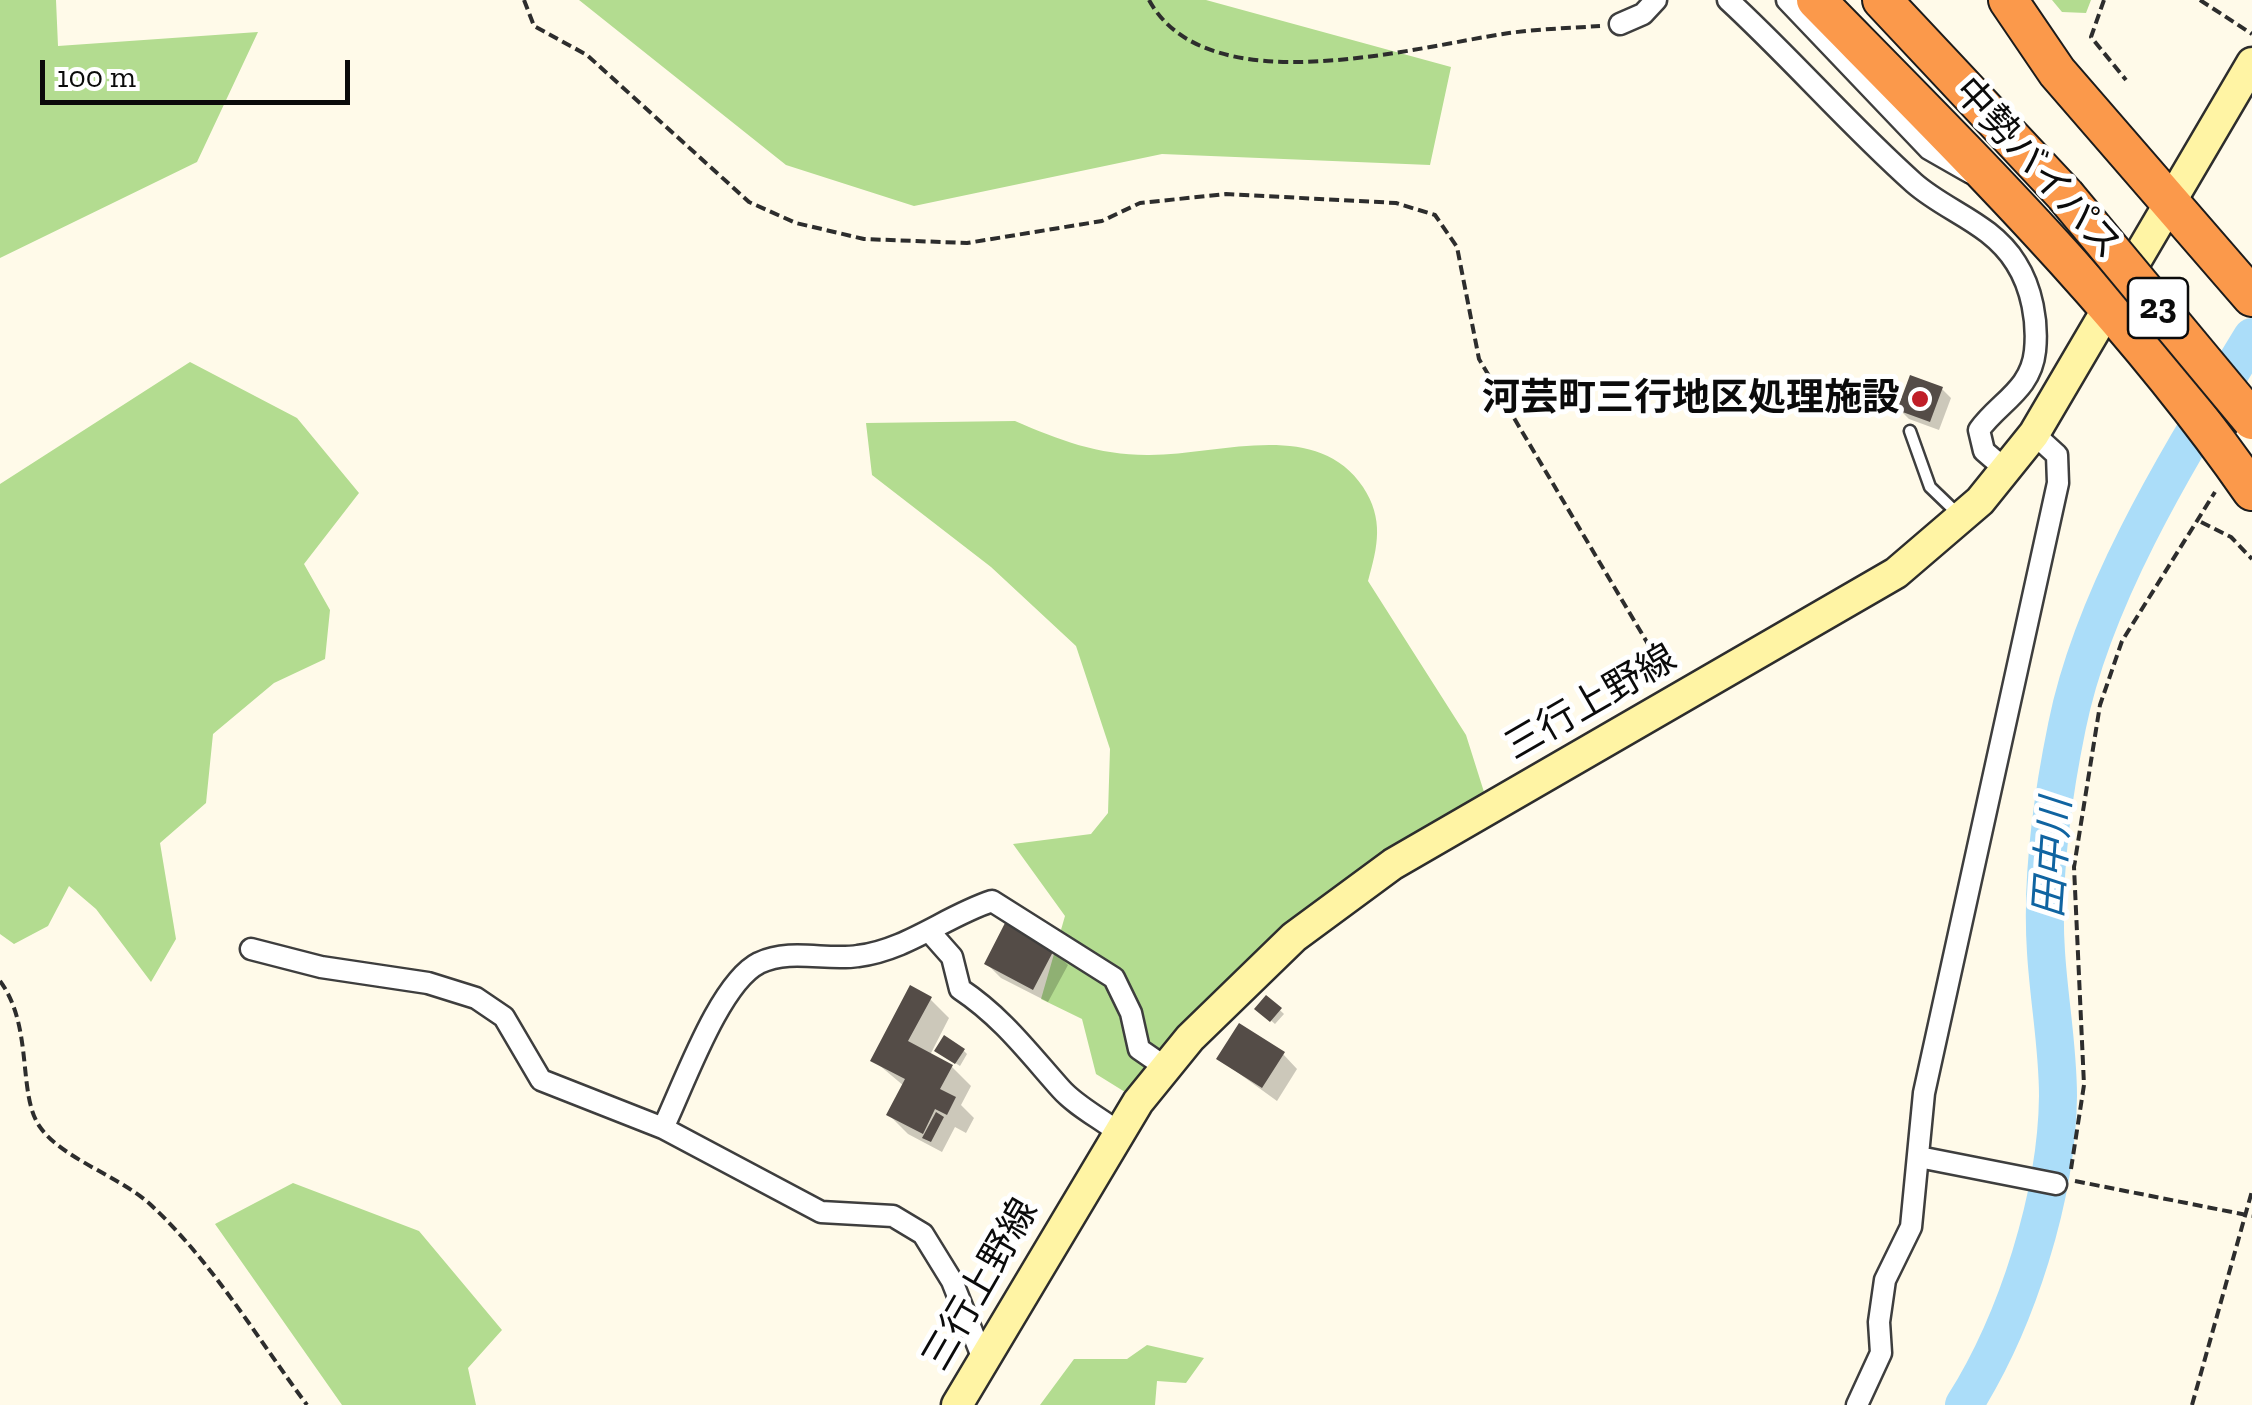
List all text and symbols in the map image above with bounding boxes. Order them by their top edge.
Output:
scale bar [45,40,355,102]
text: 100 m [57,59,136,95]
street label: 中勢バイパス [1944,69,2130,269]
road number: 23 [2128,278,2188,338]
place label: 河芸町三行地区処理施設 [1482,376,1900,422]
marker: 河芸町三行地区処理施設 [1909,388,1931,410]
street label: 三行上野線 [1497,636,1685,770]
water label: 田中川 [2026,796,2082,920]
street label: 三行上野線 [914,1191,1048,1379]

